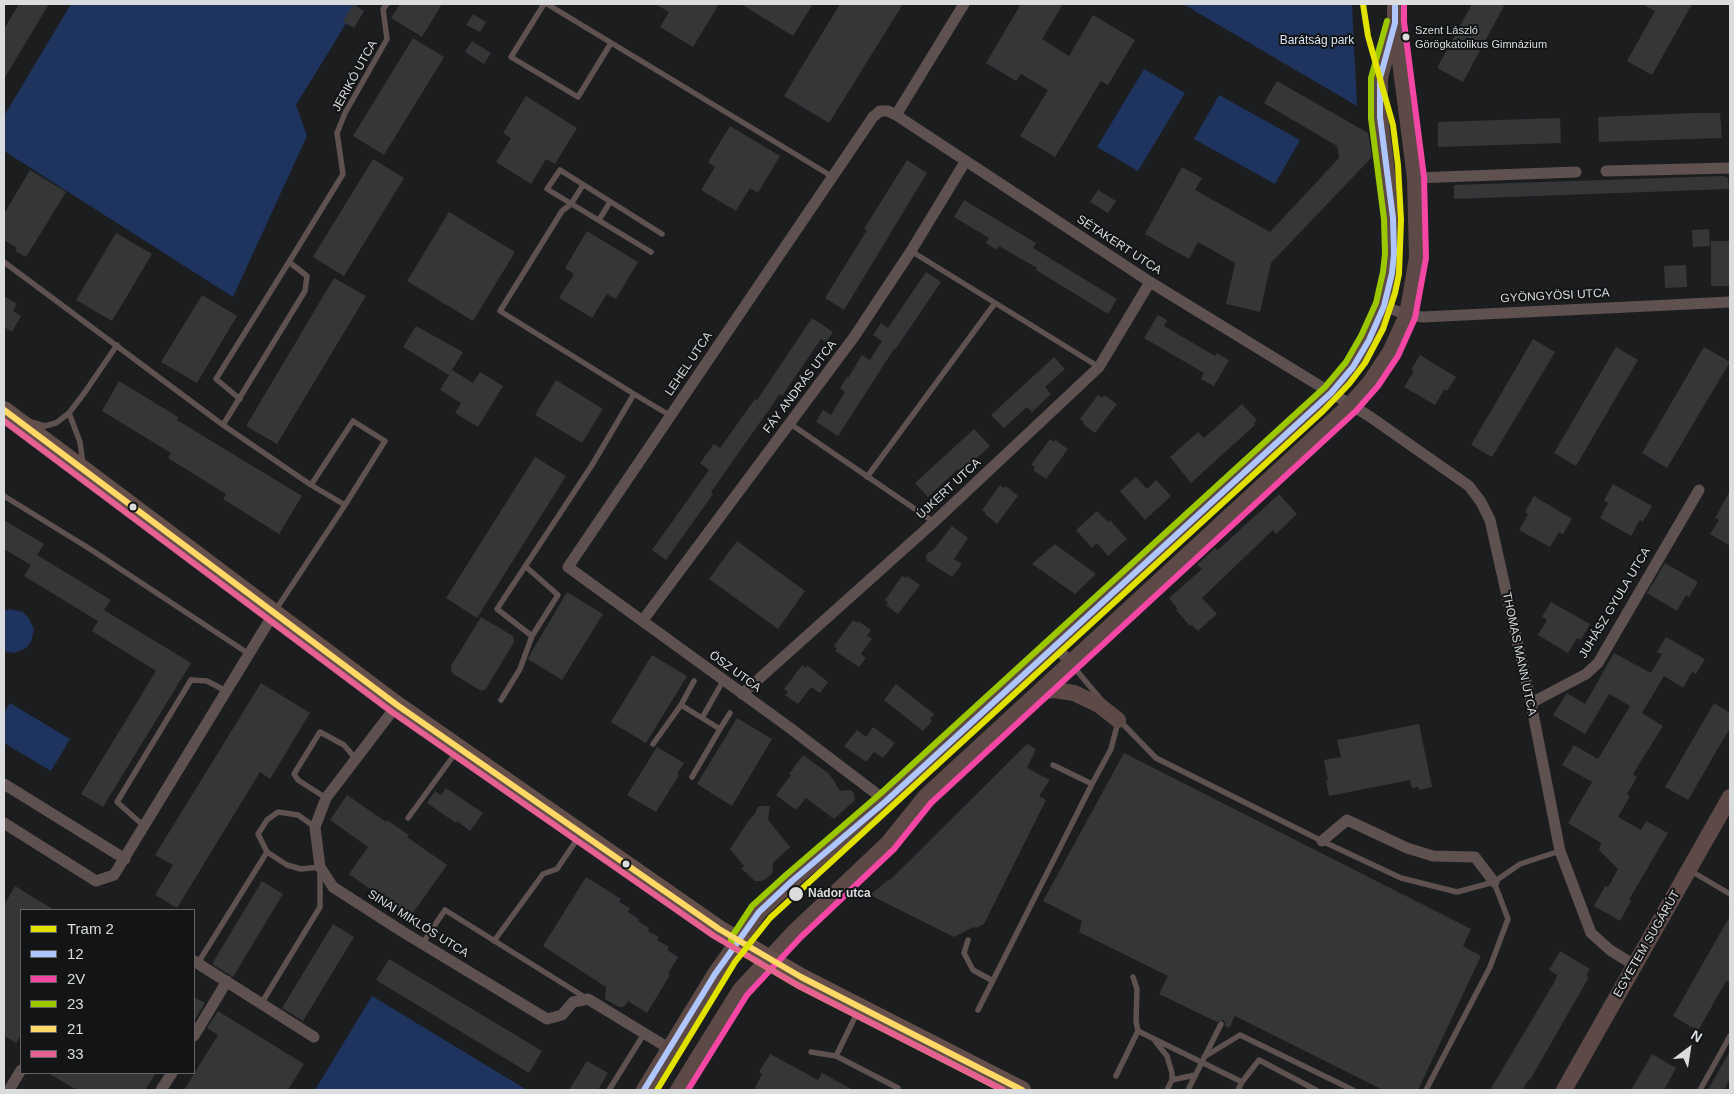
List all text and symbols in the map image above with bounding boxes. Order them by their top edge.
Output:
place label: Szent László Görögkatolikus Gimnázium [1415,24,1547,50]
marker: Szent László Görögkatolikus Gimnázium [1401,32,1411,42]
park label: Barátság park [1280,34,1354,48]
street label: JERIKÓ UTCA [329,38,381,114]
street label: SÉTAKERT UTCA [1074,212,1164,278]
street label: GYÖNGYÖSI UTCA [1500,286,1610,306]
street label: LEHEL UTCA [662,329,716,399]
street label: FÁY ANDRÁS UTCA [760,338,840,436]
street label: ÚJKERT UTCA [914,456,984,522]
unlabelled marker [128,502,138,512]
street label: JUHÁSZ GYULA UTCA [1576,545,1654,661]
street label: THOMAS MANN UTCA [1499,591,1539,717]
street label: ÖSZ UTCA [706,648,764,696]
unlabelled marker [621,859,631,869]
marker: Nádor utca [787,885,805,903]
street label: SINAI MIKLÓS UTCA [365,887,471,961]
place label: Nádor utca [808,887,871,901]
street label: EGYETEM SUGÁRÚT [1611,888,1683,1000]
legend [20,909,195,1074]
text: Tram 2 [67,920,114,937]
text: 12 [67,945,84,962]
text: 2V [67,970,85,987]
text: 23 [67,995,84,1012]
text: 21 [67,1020,84,1037]
north arrow [1664,1024,1714,1074]
text: N [1688,1027,1705,1046]
text: 33 [67,1045,84,1062]

